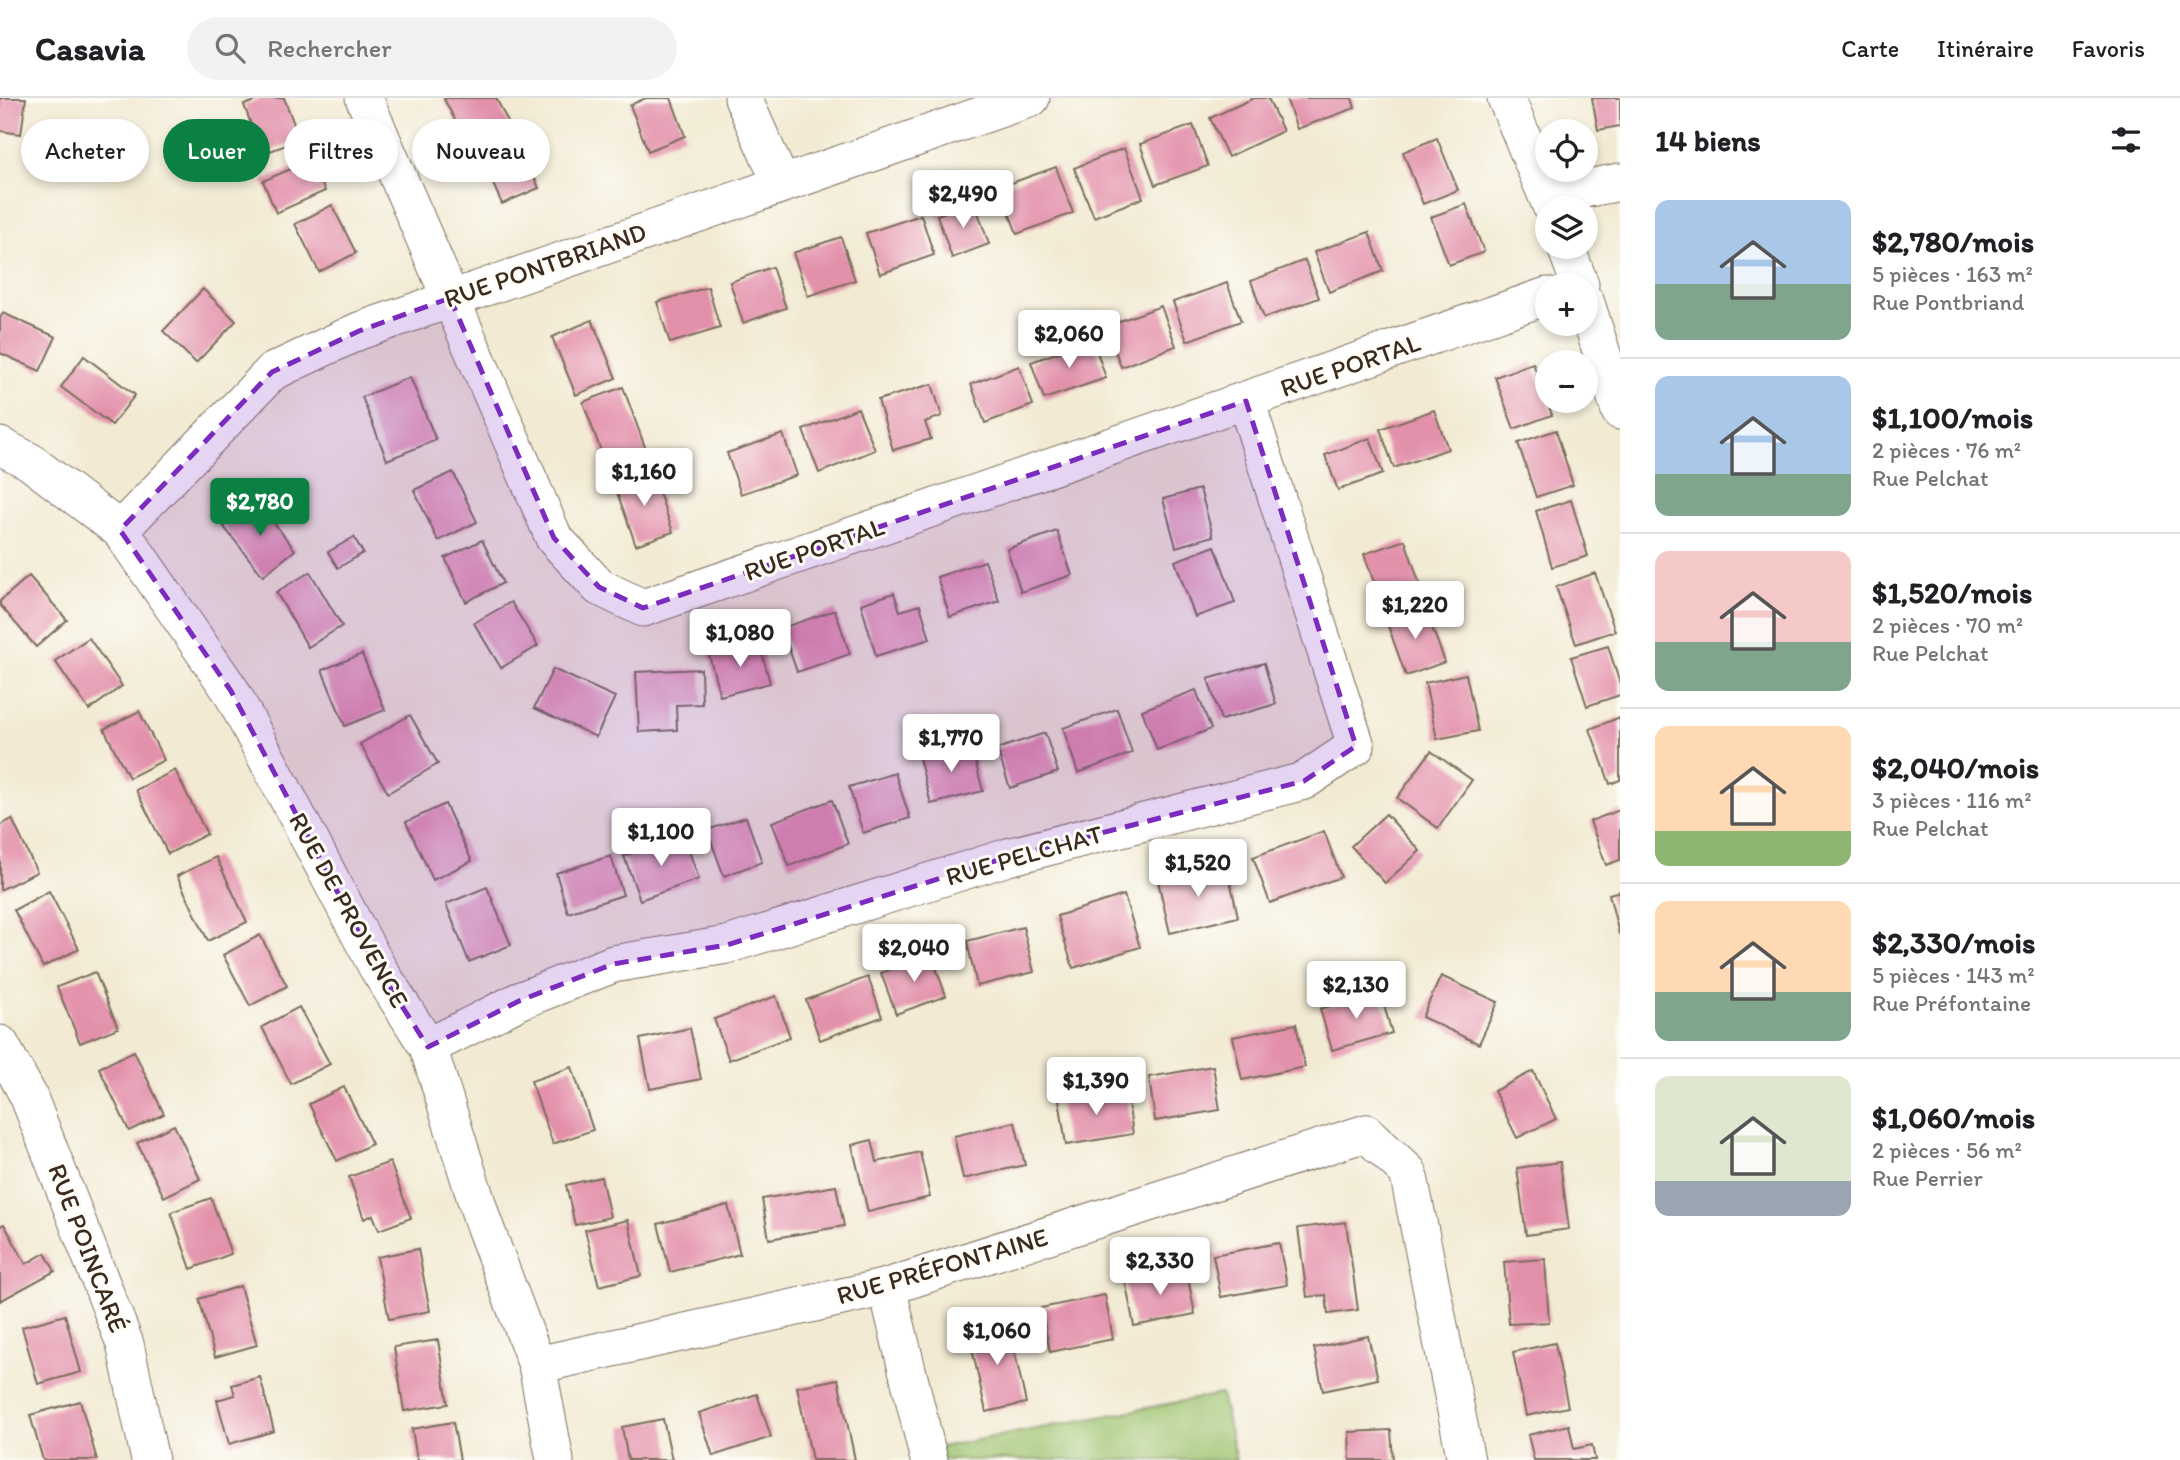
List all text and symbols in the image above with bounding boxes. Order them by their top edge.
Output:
search box [187,17,677,80]
text: Casavia [35,29,145,68]
icon: search [211,29,249,67]
text: Rechercher [267,32,392,64]
text: Carte [1841,34,1899,63]
text: Itinéraire [1937,34,2034,63]
text: Favoris [2072,34,2145,63]
chip: Acheter [21,119,149,182]
chip: Louer [163,119,270,182]
chip: Filtres [284,119,398,182]
chip: Nouveau [412,119,550,182]
map controls [1535,119,1598,413]
button: locate [1535,119,1598,182]
icon: filters [2107,121,2145,159]
text: 14 biens [1655,122,1761,159]
pin: $2,490 [906,170,1020,230]
text: $2,490 [928,179,998,207]
button: layers [1535,196,1598,259]
street label: RUE PONTBRIAND [440,215,650,315]
text: $2,780/mois [1872,223,2034,260]
icon: home [1711,228,1795,312]
text: 5 pièces · 163 m² [1872,260,2033,288]
button: + [1535,273,1598,336]
text: Rue Pontbriand [1872,288,2024,316]
pin: $2,060 [1012,310,1126,370]
text: $2,060 [1034,319,1104,347]
street label: RUE PORTAL [1276,326,1424,404]
button: − [1535,350,1598,413]
text: $1,100/mois [1872,399,2033,436]
icon: home [1711,404,1795,488]
text: 2 pièces · 76 m² [1872,436,2021,464]
pin: $1,160 [587,448,701,508]
text: $1,160 [612,457,676,485]
text: Rue Pelchat [1872,464,1989,492]
pin: $2,780 [203,478,317,538]
text: $2,780 [226,487,294,515]
street label: RUE PORTAL [740,510,888,588]
text: $1,520/mois [1872,574,2032,611]
icon: home [1711,579,1795,663]
pin: $1,220 [1358,582,1472,641]
text: $1,220 [1382,590,1448,618]
pin: $1,080 [683,610,797,669]
text: 2 pièces · 70 m² [1872,611,2023,639]
text: $1,080 [706,618,774,646]
text: Rue Pelchat [1872,639,1989,667]
pin: $1,770 [894,714,1008,774]
text: $1,770 [919,723,983,751]
text: $2,040/mois [1872,749,2039,786]
icon: home [1711,754,1795,838]
text: 3 pièces · 116 m² [1872,786,2032,814]
street label: RUE DE PROVENCE [282,807,416,1013]
pin: $1,100 [604,808,718,868]
text: Rue Pelchat [1872,814,1989,842]
text: $1,100 [628,817,694,845]
street label: RUE PELCHAT [942,817,1107,893]
pin: $1,520 [1141,840,1255,899]
text: $1,520 [1165,848,1231,876]
pin: $2,040 [857,924,971,984]
text: $2,330/mois [1872,924,2035,961]
icon: home [1711,929,1795,1013]
text: $2,040 [878,933,950,961]
text: 5 pièces · 143 m² [1872,961,2035,989]
pin: $2,130 [1299,962,1413,1021]
text: $2,130 [1323,970,1389,998]
text: Rue Préfontaine [1872,989,2031,1017]
pin: $1,390 [1039,1058,1153,1117]
text: $1,390 [1063,1066,1129,1094]
text: $1,060/mois [1872,1099,2035,1136]
icon: home [1711,1104,1795,1188]
text: 2 pièces · 56 m² [1872,1136,2022,1164]
street label: RUE POINCARÉ [41,1159,135,1337]
text: Rue Perrier [1872,1164,1983,1192]
street label: RUE PRÉFONTAINE [833,1221,1051,1311]
pin: $2,330 [1103,1238,1217,1297]
text: $2,330 [1126,1246,1194,1274]
pin: $1,060 [940,1308,1054,1367]
text: $1,060 [963,1316,1031,1344]

